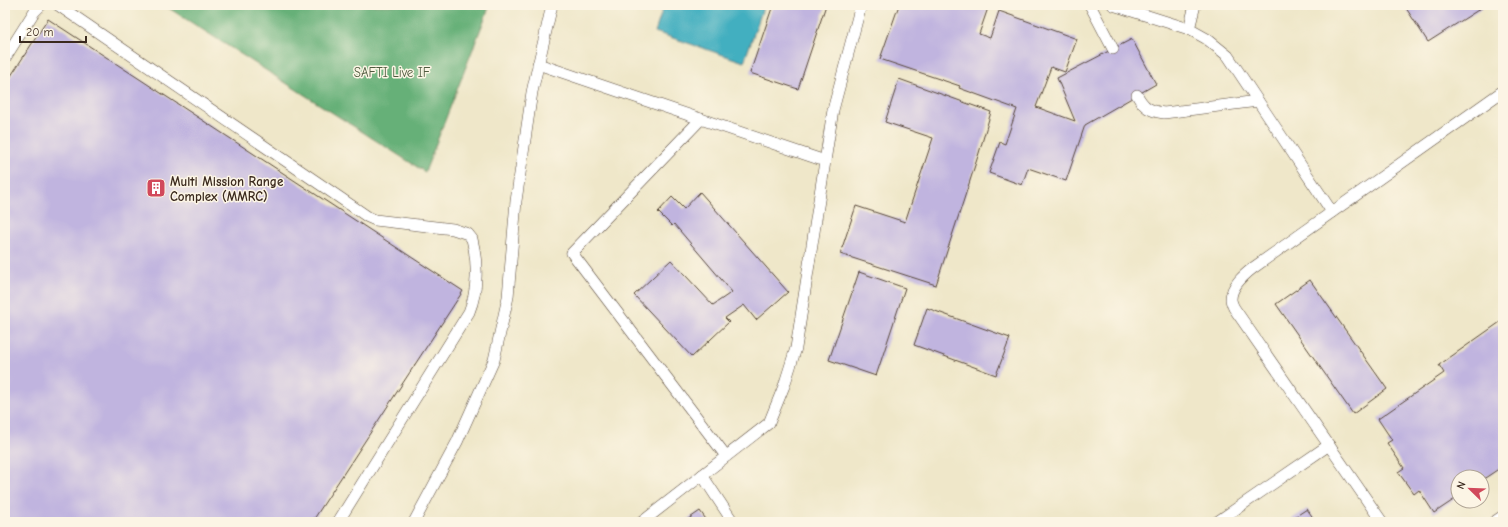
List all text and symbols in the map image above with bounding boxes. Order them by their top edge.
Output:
scale bar [20,18,86,44]
text: 20 m [26,25,54,39]
park label: SAFTI Live IF [354,65,431,80]
place label: Multi Mission Range Complex (MMRC) [170,174,284,204]
building icon: Multi Mission Range Complex (MMRC) [145,177,167,199]
north arrow [1450,469,1490,509]
text: N [1454,479,1469,491]

